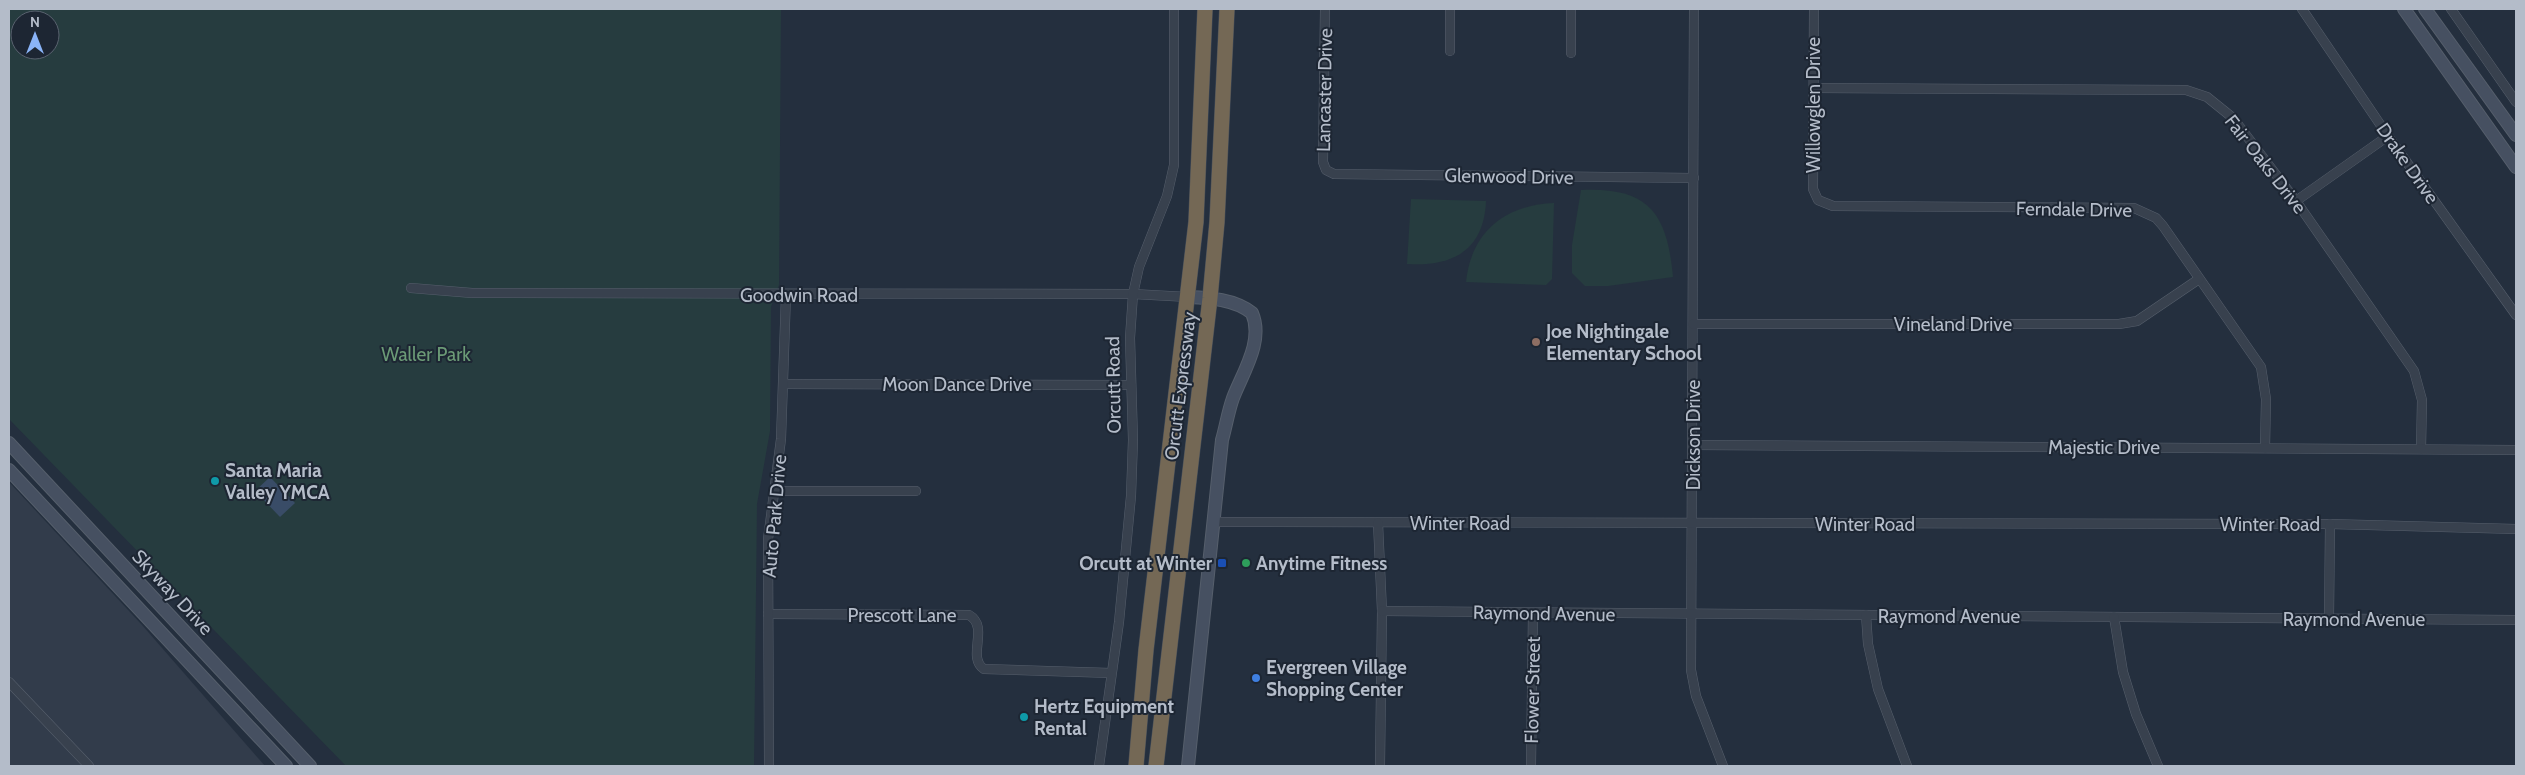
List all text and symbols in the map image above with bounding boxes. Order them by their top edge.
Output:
north arrow [10,10,60,60]
text: N [30,13,40,31]
street label: Lancaster Drive [1312,28,1337,152]
street label: Willowglen Drive [1802,37,1825,173]
street label: Fair Oaks Drive [2220,110,2312,219]
street label: Drake Drive [2371,118,2444,208]
street label: Glenwood Drive [1444,164,1574,189]
street label: Ferndale Drive [2016,197,2133,222]
street label: Goodwin Road [740,284,858,307]
street label: Orcutt Expressway [1160,310,1201,462]
street label: Vineland Drive [1894,313,2013,336]
place label: Joe Nightingale Elementary School [1545,320,1702,365]
street label: Orcutt Road [1101,336,1126,434]
marker: Joe Nightingale Elementary School [1530,336,1542,348]
park label: Waller Park [381,343,471,366]
street label: Moon Dance Drive [882,373,1032,396]
street label: Dickson Drive [1682,379,1705,490]
street label: Majestic Drive [2048,436,2160,459]
street label: Auto Park Drive [758,453,791,579]
place label: Santa Maria Valley YMCA [225,459,330,504]
marker: Santa Maria Valley YMCA [209,475,221,487]
street label: Winter Road [1410,512,1510,535]
street label: Winter Road [1815,513,1915,536]
street label: Winter Road [2220,513,2320,536]
street label: Skyway Drive [127,545,218,640]
place label: Orcutt at Winter [1079,552,1213,575]
place label: Anytime Fitness [1256,552,1387,575]
marker: Orcutt at Winter [1216,557,1228,569]
marker: Anytime Fitness [1240,557,1252,569]
street label: Raymond Avenue [1473,601,1616,626]
street label: Prescott Lane [848,604,957,627]
street label: Raymond Avenue [1878,605,2021,628]
street label: Raymond Avenue [2283,608,2426,631]
street label: Flower Street [1520,636,1545,744]
place label: Evergreen Village Shopping Center [1266,656,1407,701]
marker: Evergreen Village Shopping Center [1250,672,1262,684]
place label: Hertz Equipment Rental [1034,695,1174,740]
marker: Hertz Equipment Rental [1018,711,1030,723]

